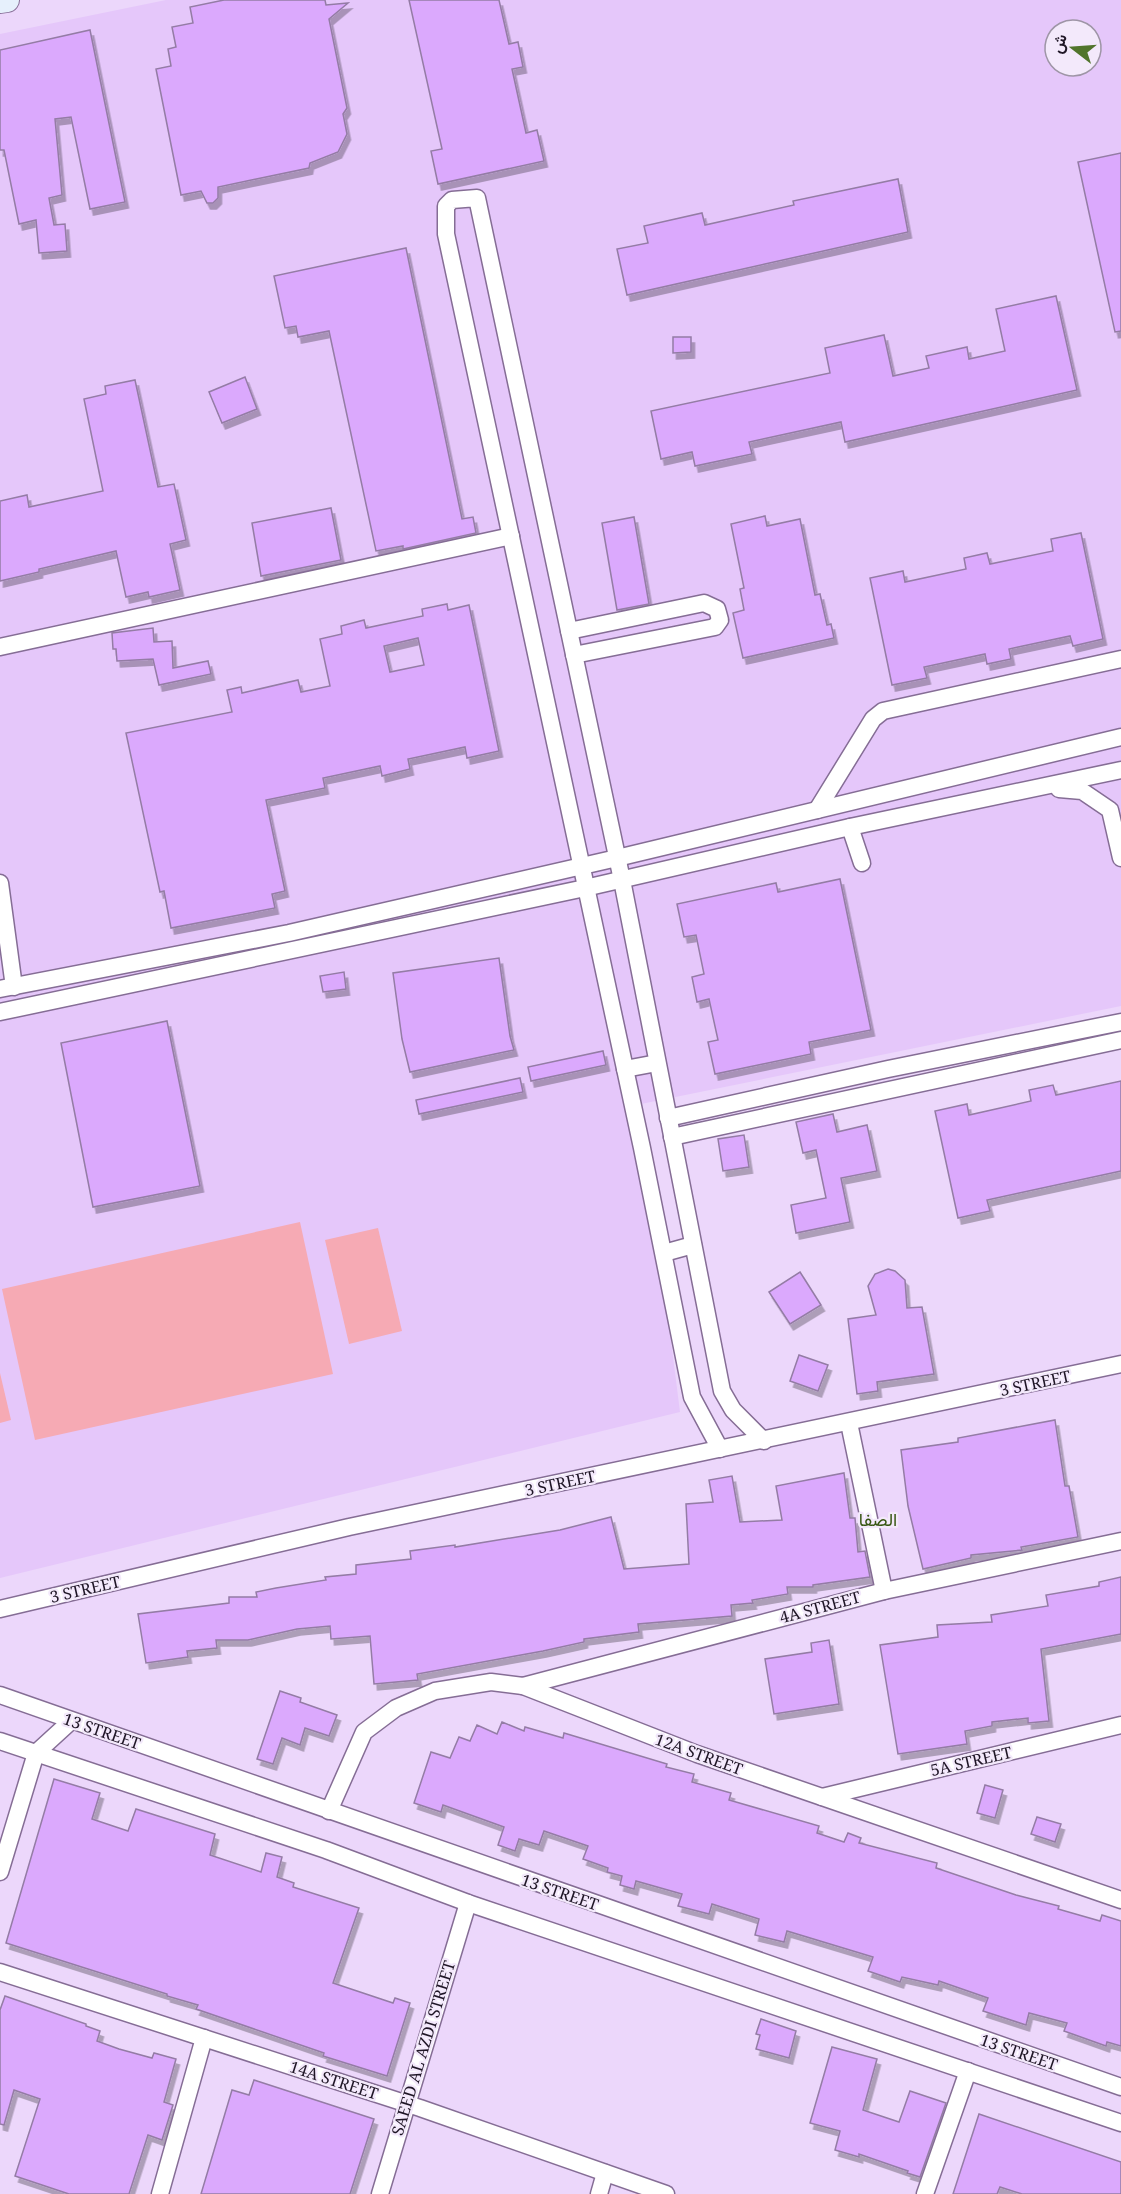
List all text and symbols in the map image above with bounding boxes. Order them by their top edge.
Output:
north arrow [1043,18,1103,78]
text: ش [1045,31,1072,56]
street label: 3 STREET [998,1365,1072,1401]
street label: 3 STREET [523,1465,597,1501]
district label: الصفا [859,1507,897,1531]
street label: 3 STREET [48,1570,123,1608]
street label: 4A STREET [777,1586,863,1628]
street label: 13 STREET [60,1707,144,1755]
street label: 12A STREET [652,1728,746,1780]
street label: 5A STREET [928,1741,1014,1781]
street label: 13 STREET [518,1868,602,1916]
street label: SAEED AL AZDI STREET [386,1958,460,2138]
street label: 13 STREET [977,2028,1061,2076]
street label: 14A STREET [287,2055,381,2105]

